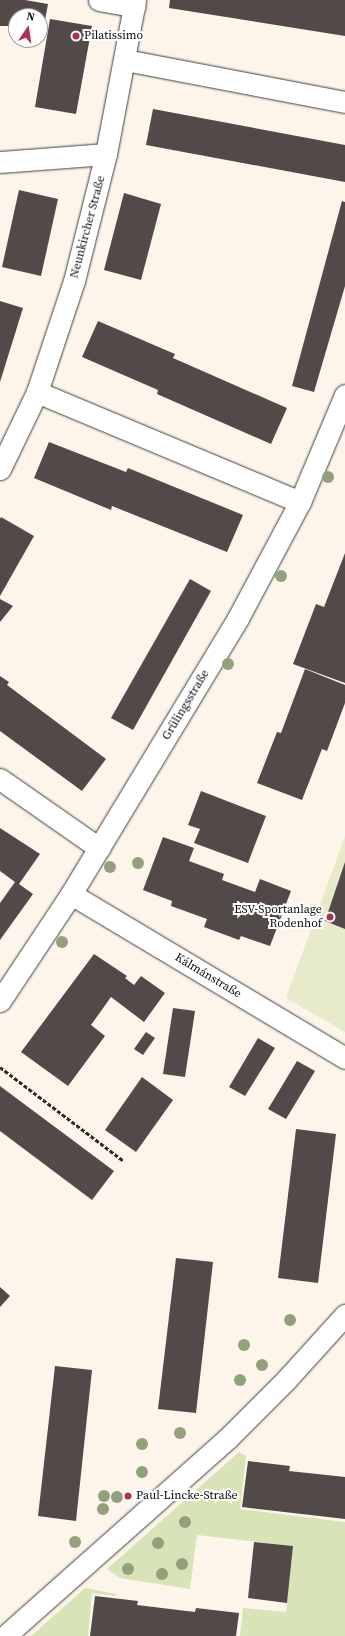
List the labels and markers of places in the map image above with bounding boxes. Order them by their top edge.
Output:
place label: Pilatissimo [84,29,143,43]
marker: Pilatissimo [71,31,81,41]
place label: ESV-Sportanlage Rodenhof [234,903,322,931]
marker: ESV-Sportanlage Rodenhof [325,912,335,922]
place label: Paul-Lincke-Straße [136,1489,238,1503]
marker: Paul-Lincke-Straße [123,1491,133,1501]

